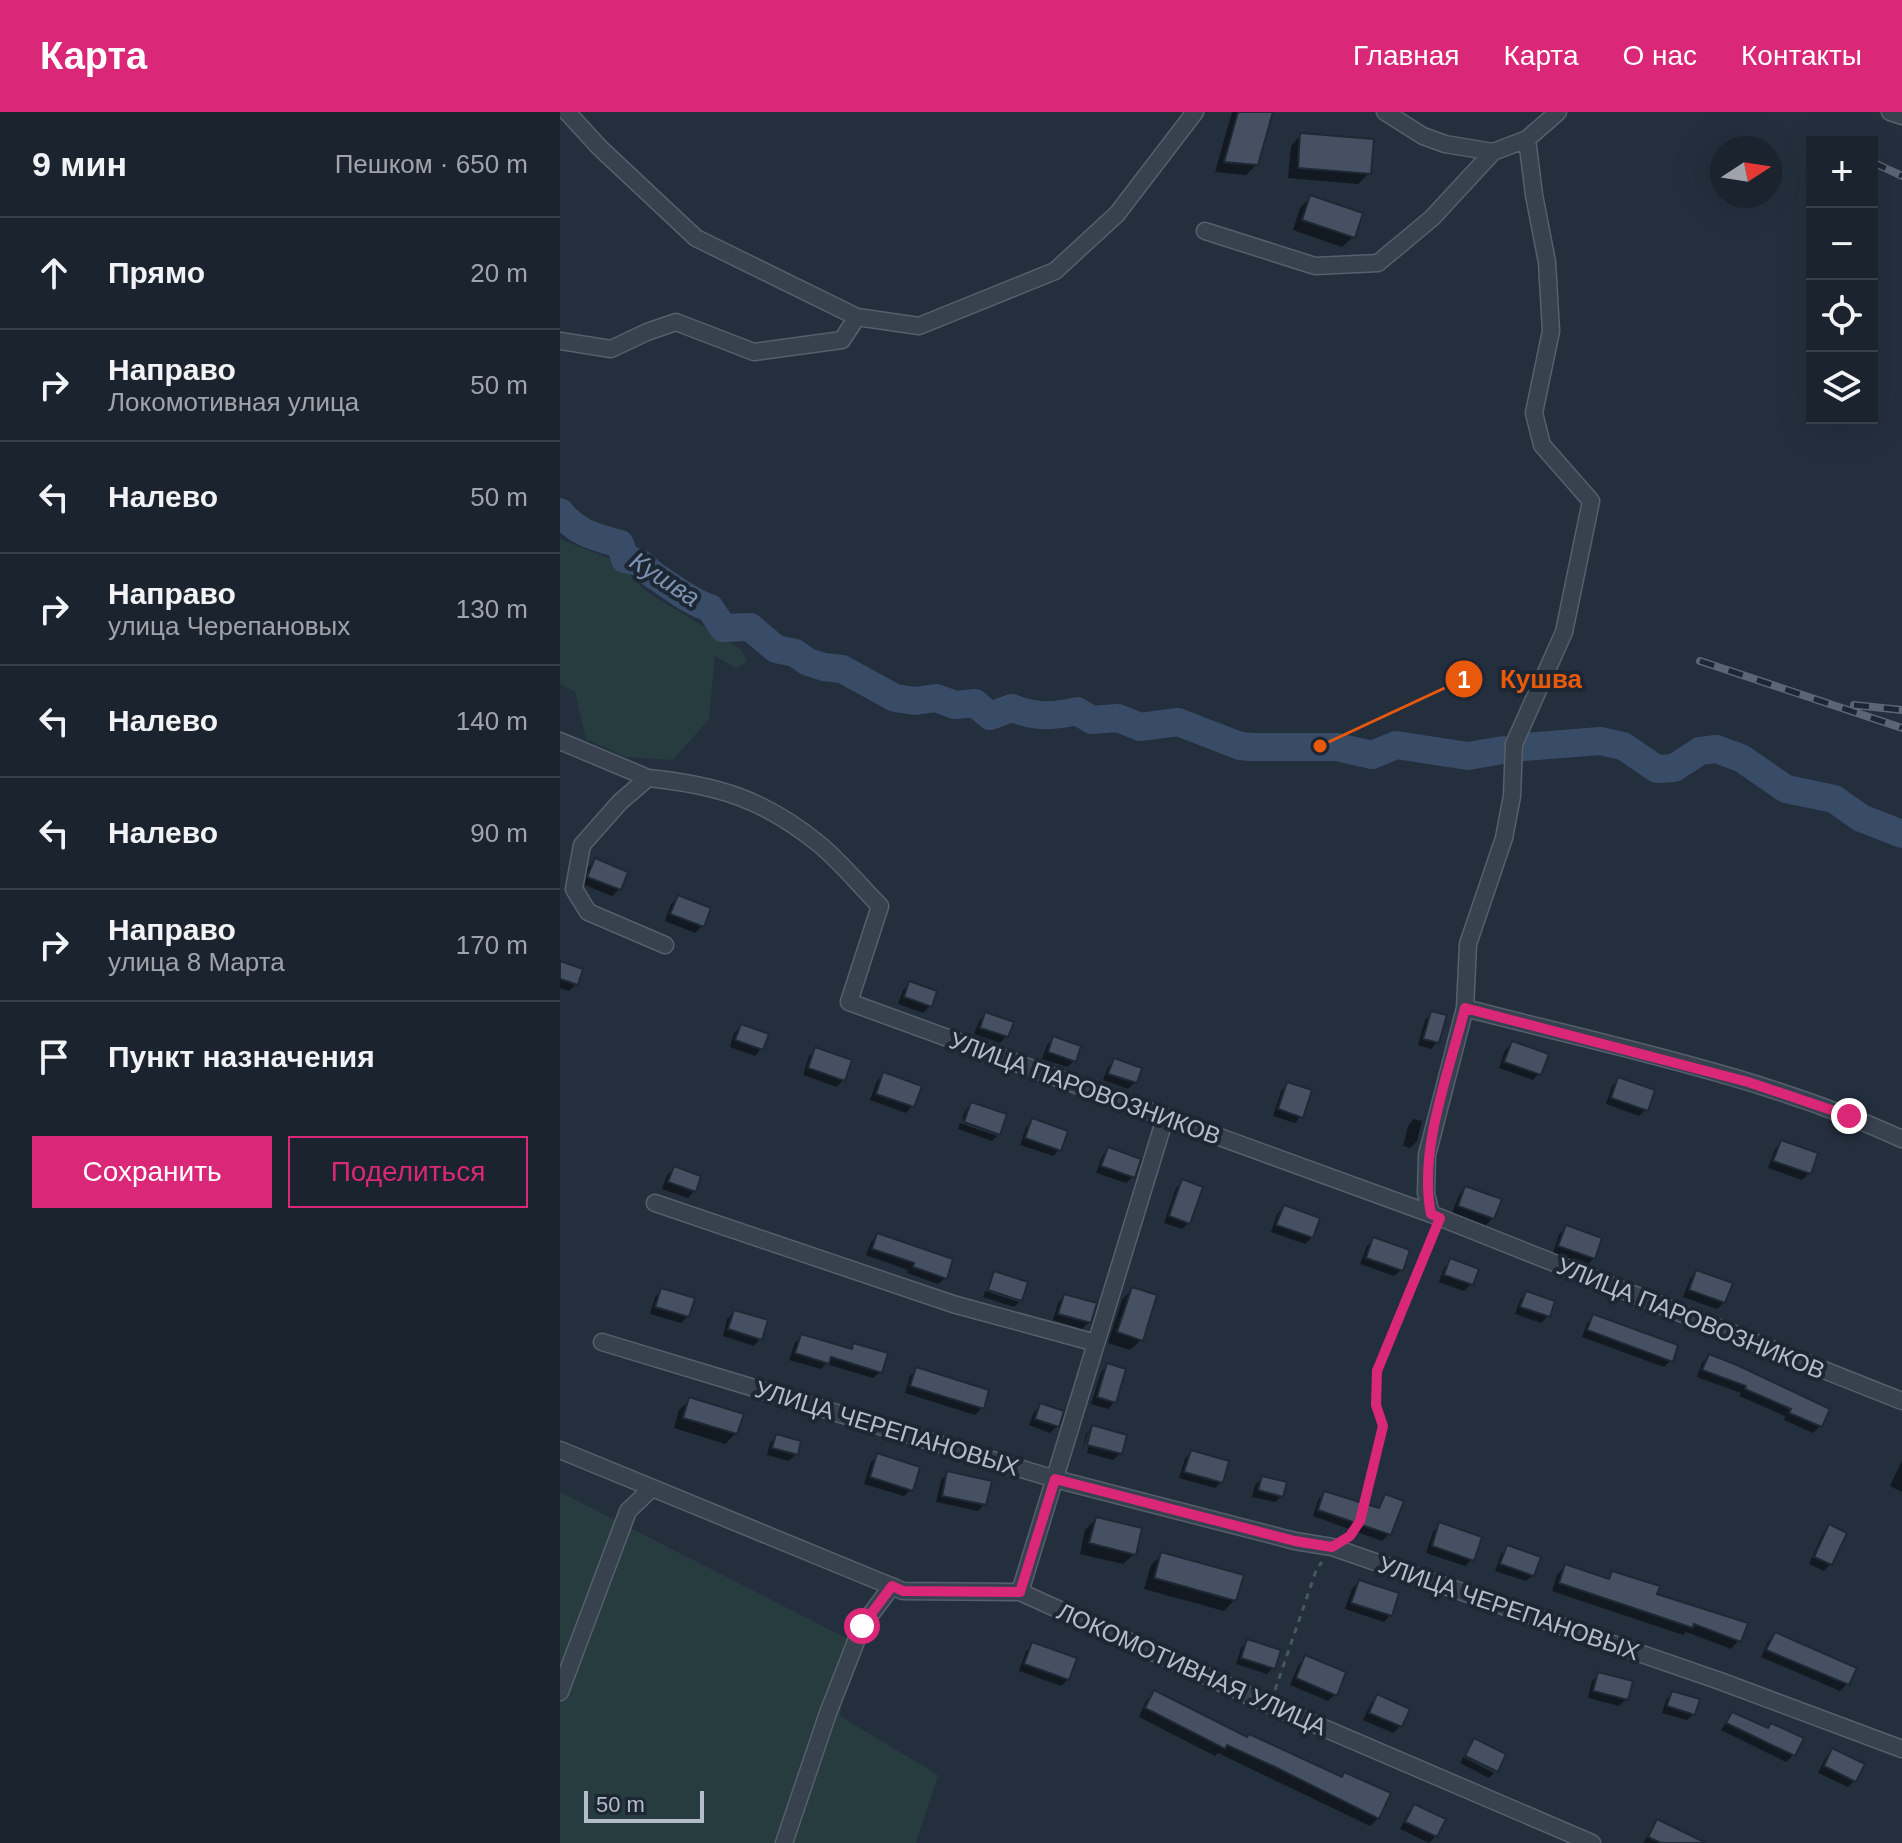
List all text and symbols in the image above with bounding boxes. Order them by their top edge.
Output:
text: Карта [40,35,147,77]
text: Главная [1353,40,1460,71]
text: Карта [1504,40,1578,71]
text: О нас [1622,40,1697,71]
text: Контакты [1741,40,1862,71]
north arrow [1710,136,1782,208]
map controls [1806,136,1878,424]
button: + [1806,136,1878,208]
text: 9 мин [32,145,127,183]
text: Пешком · 650 m [335,149,528,179]
button: − [1806,208,1878,280]
icon: ahead [32,251,76,295]
text: Прямо [108,256,205,289]
text: 20 m [470,258,528,288]
button: locate [1806,280,1878,352]
button: layers [1806,352,1878,424]
text: Направо [108,353,236,386]
icon: right [32,363,76,407]
text: 50 m [470,370,528,400]
text: Локомотивная улица [108,387,359,417]
icon: left [32,475,76,519]
text: Налево [108,480,218,513]
text: 50 m [470,482,528,512]
water label: Кушва [625,545,705,613]
text: Направо [108,577,236,610]
icon: right [32,587,76,631]
text: 130 m [456,594,528,624]
text: улица Черепановых [108,611,350,641]
callout: Кушва [1444,654,1598,704]
text: Кушва [1500,664,1583,694]
text: 1 [1457,666,1471,693]
icon: left [32,699,76,743]
text: Налево [108,704,218,737]
text: 140 m [456,706,528,736]
icon: left [32,811,76,855]
text: Налево [108,816,218,849]
text: 90 m [470,818,528,848]
text: Направо [108,913,236,946]
icon: right [32,923,76,967]
text: 170 m [456,930,528,960]
text: улица 8 Марта [108,947,285,977]
street label: УЛИЦА ПАРОВОЗНИКОВ [946,1026,1224,1150]
icon: arrive [32,1035,76,1079]
text: Пункт назначения [108,1040,375,1073]
route end [1831,1098,1867,1134]
button: Сохранить [32,1136,272,1208]
button: Поделиться [288,1136,528,1208]
street label: УЛИЦА ПАРОВОЗНИКОВ [1553,1252,1829,1384]
street label: УЛИЦА ЧЕРЕПАНОВЫХ [752,1375,1022,1481]
street label: УЛИЦА ЧЕРЕПАНОВЫХ [1375,1551,1643,1665]
street label: ЛОКОМОТИВНАЯ УЛИЦА [1053,1597,1331,1741]
route start [844,1608,880,1644]
scale bar [584,1787,704,1823]
text: 50 m [596,1792,645,1817]

